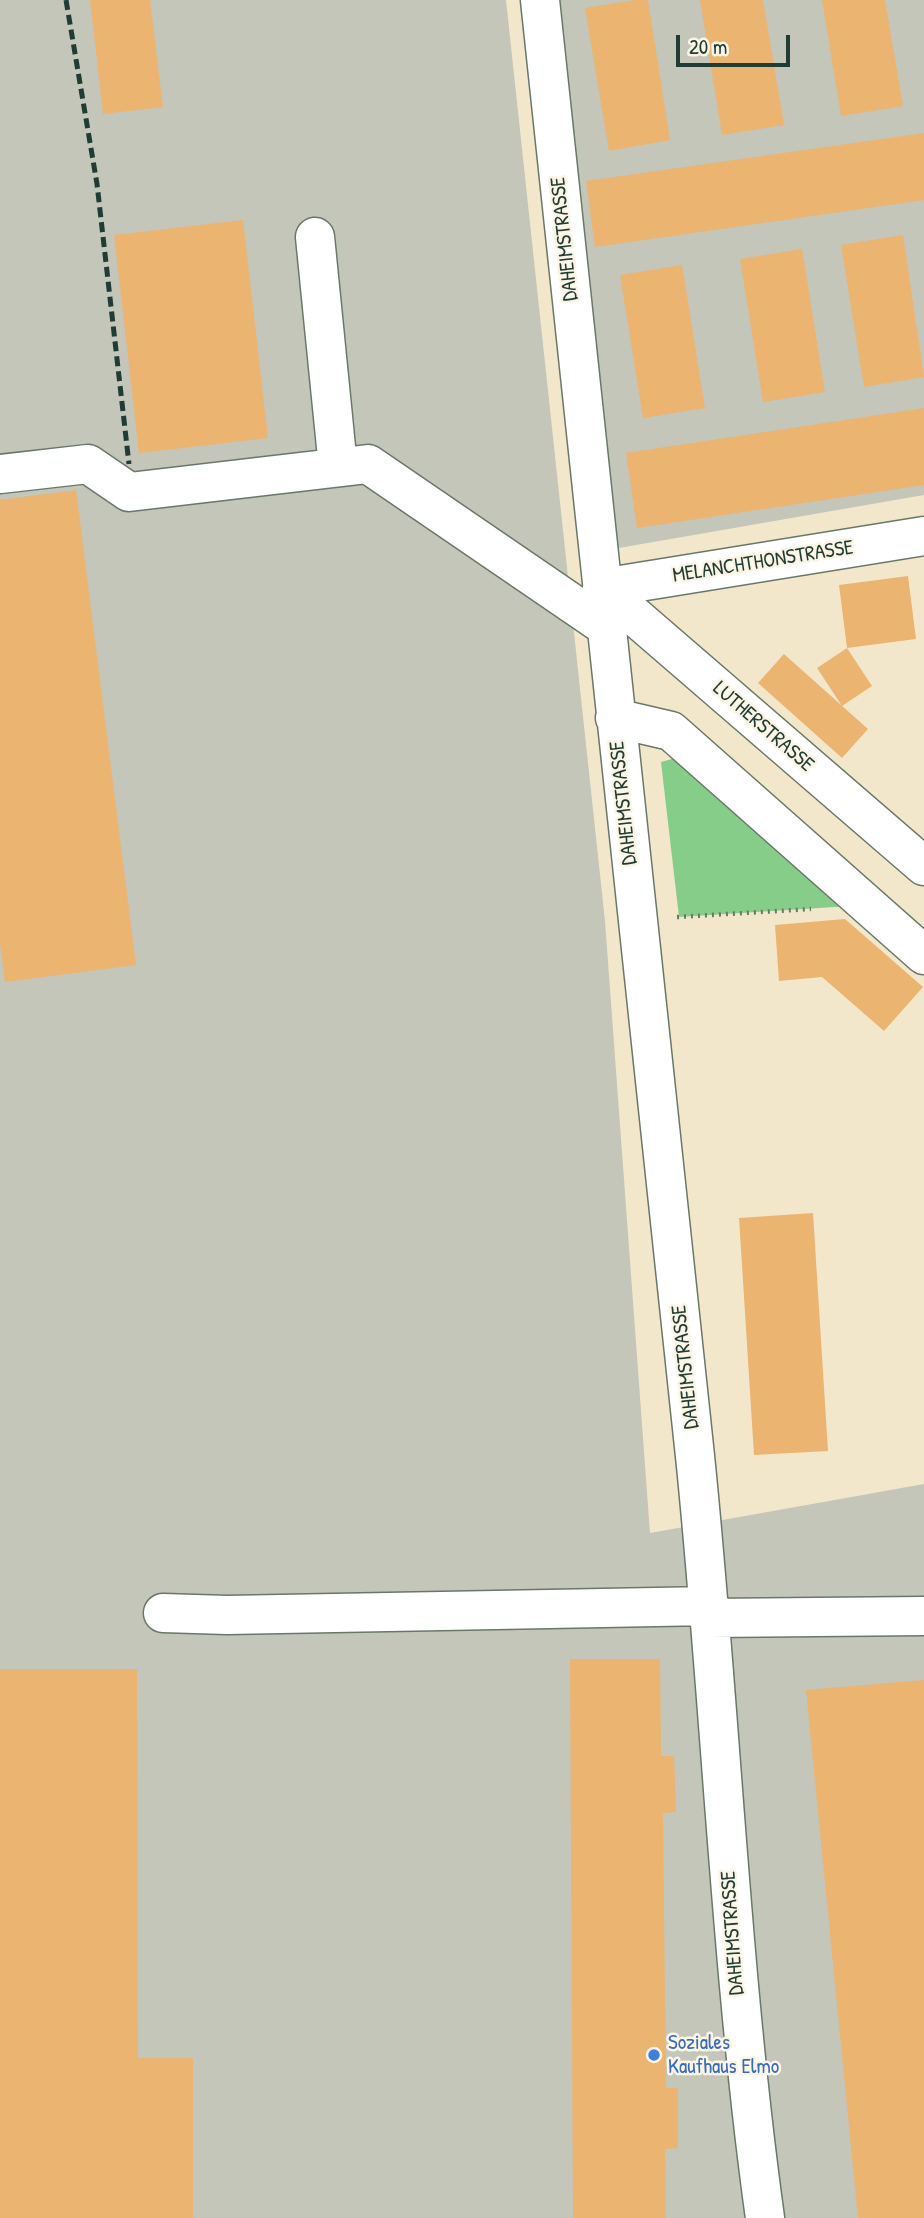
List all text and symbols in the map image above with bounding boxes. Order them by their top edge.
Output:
scale bar [679,21,793,65]
text: 20 m [689,32,727,61]
street label: DAHEIMSTRASSE [546,176,584,302]
street label: MELANCHTHONSTRASSE [671,535,855,589]
street label: LUTHERSTRASSE [707,676,819,778]
street label: DAHEIMSTRASSE [605,740,643,866]
street label: DAHEIMSTRASSE [667,1304,705,1430]
street label: DAHEIMSTRASSE [716,1870,750,1996]
place label: Soziales Kaufhaus Elmo [668,2030,779,2080]
marker: Soziales Kaufhaus Elmo [646,2047,662,2063]

